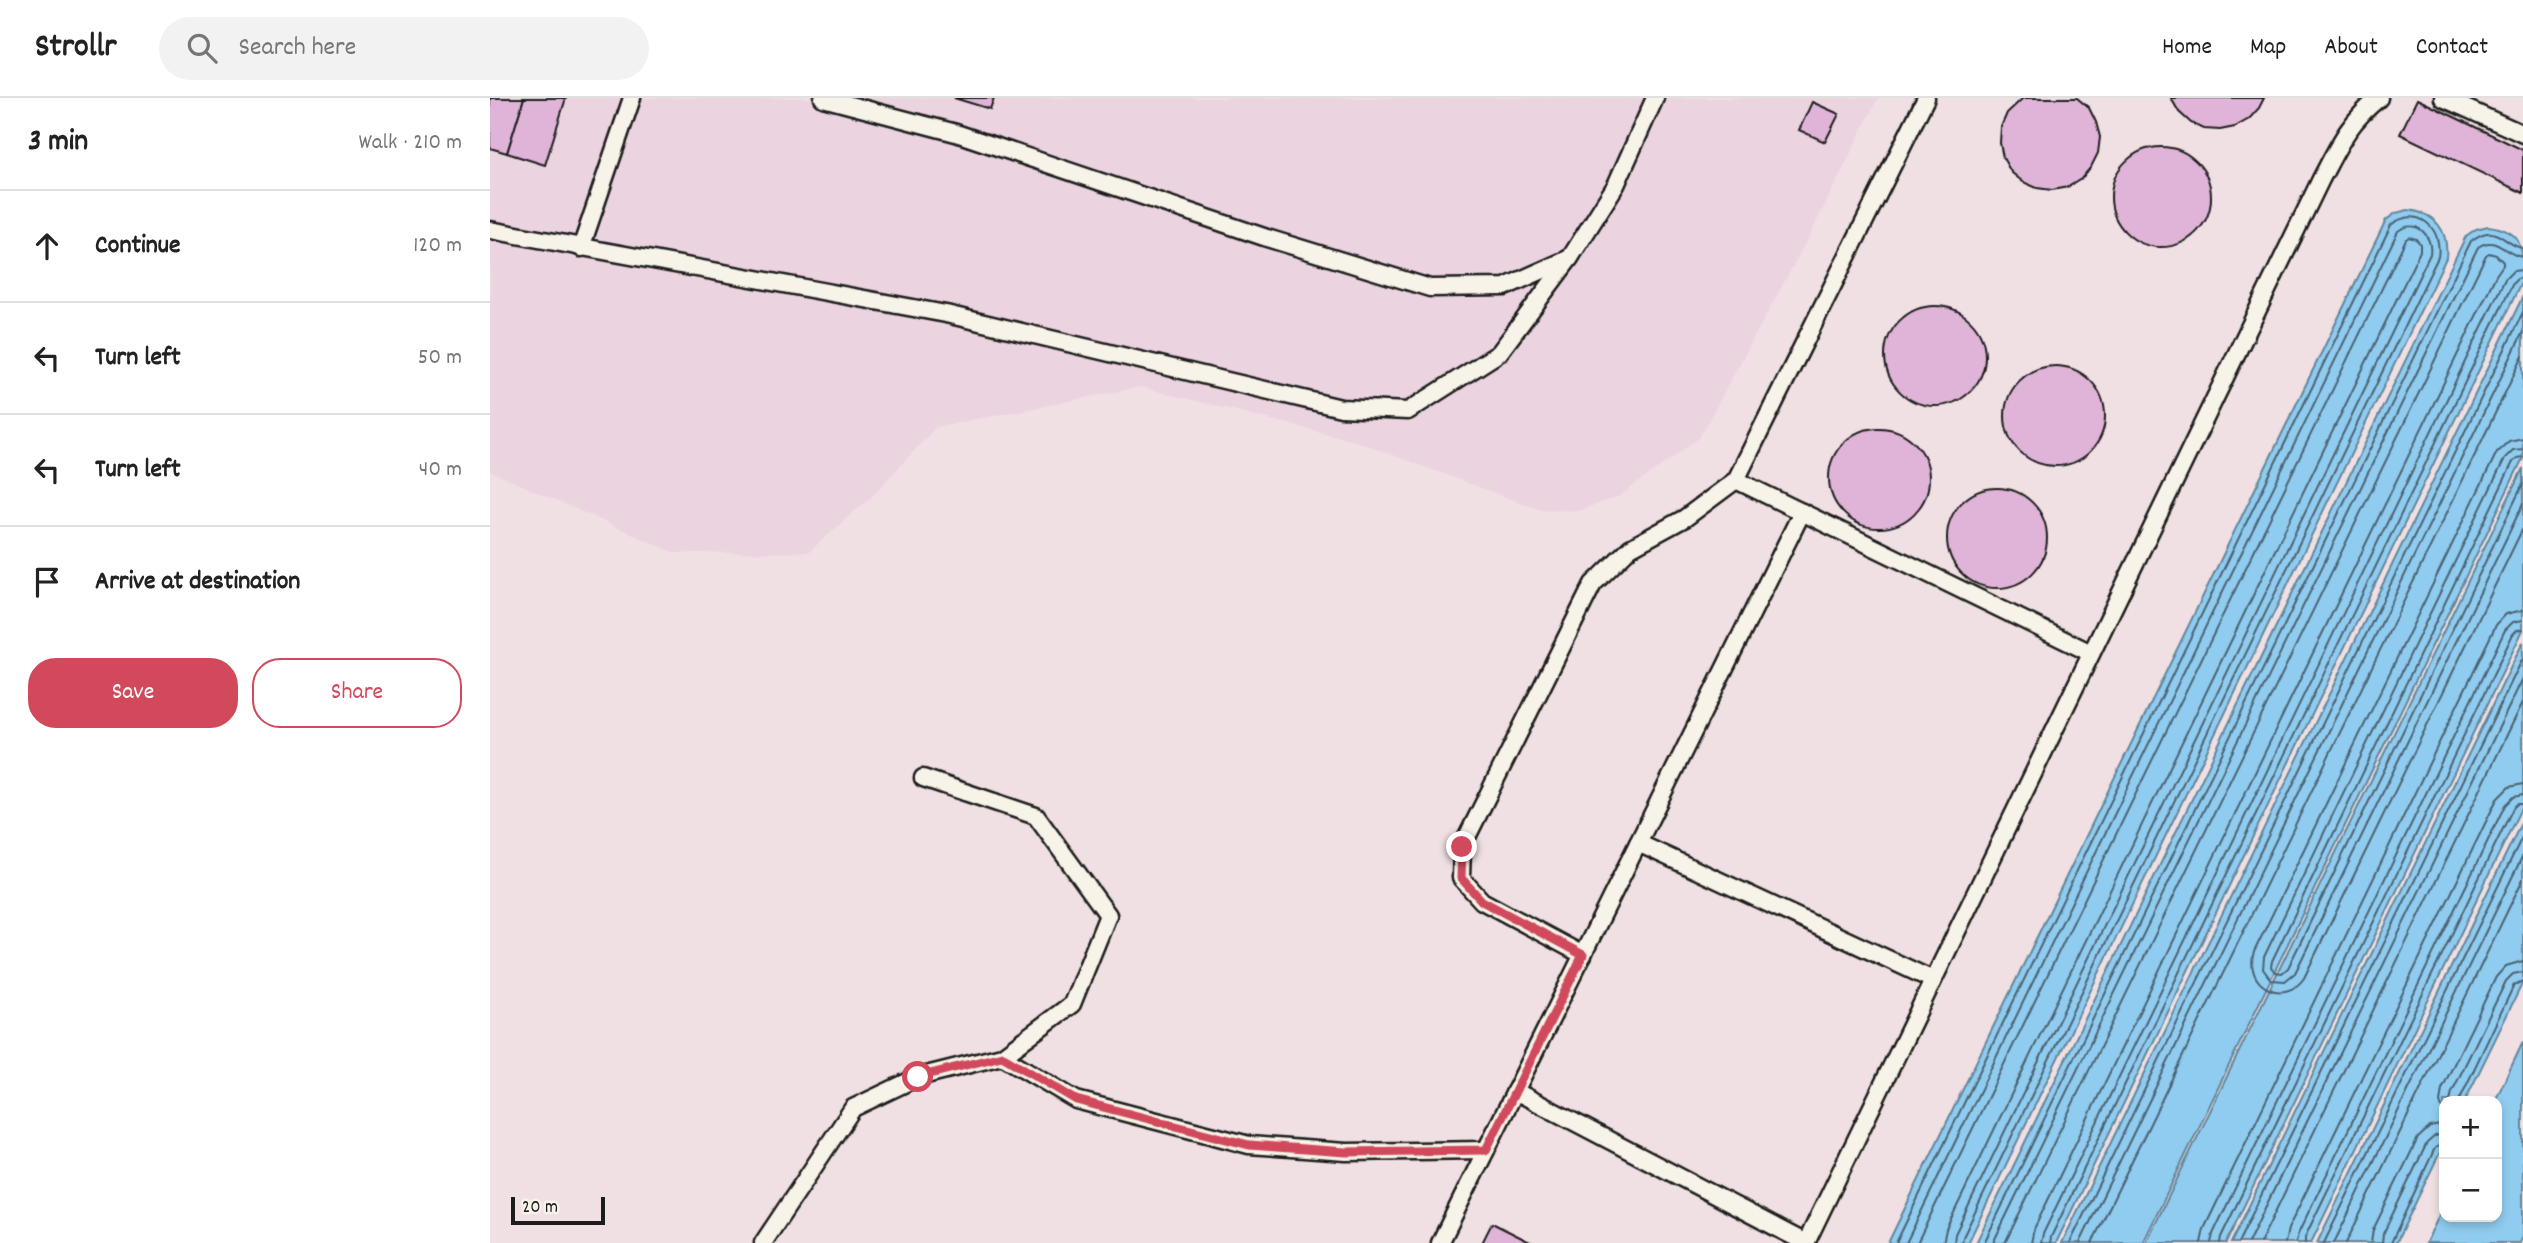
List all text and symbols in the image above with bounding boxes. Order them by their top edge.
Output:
search box [159,17,649,80]
text: Strollr [35,25,117,72]
icon: search [183,29,221,67]
text: Search here [239,30,356,67]
text: Home [2162,31,2212,65]
text: Map [2250,31,2286,65]
text: About [2324,31,2378,65]
text: Contact [2416,31,2488,65]
text: 3 min [28,122,88,165]
text: Walk · 210 m [359,127,462,160]
icon: ahead [28,227,66,265]
text: Continue [95,228,180,265]
text: 120 m [413,230,462,263]
icon: left [28,339,66,377]
text: Turn left [95,340,181,377]
text: 50 m [418,342,462,375]
icon: left [28,451,66,489]
text: Turn left [95,452,181,489]
text: 40 m [419,454,462,487]
icon: arrive [28,563,66,601]
text: Arrive at destination [95,564,300,601]
button: Save [28,658,238,728]
button: Share [252,658,462,728]
route end [1446,831,1477,862]
route start [902,1061,933,1092]
map controls [2439,1096,2502,1222]
button: + [2439,1096,2502,1159]
button: − [2439,1159,2502,1222]
scale bar [511,1194,606,1226]
text: 20 m [522,1195,558,1222]

